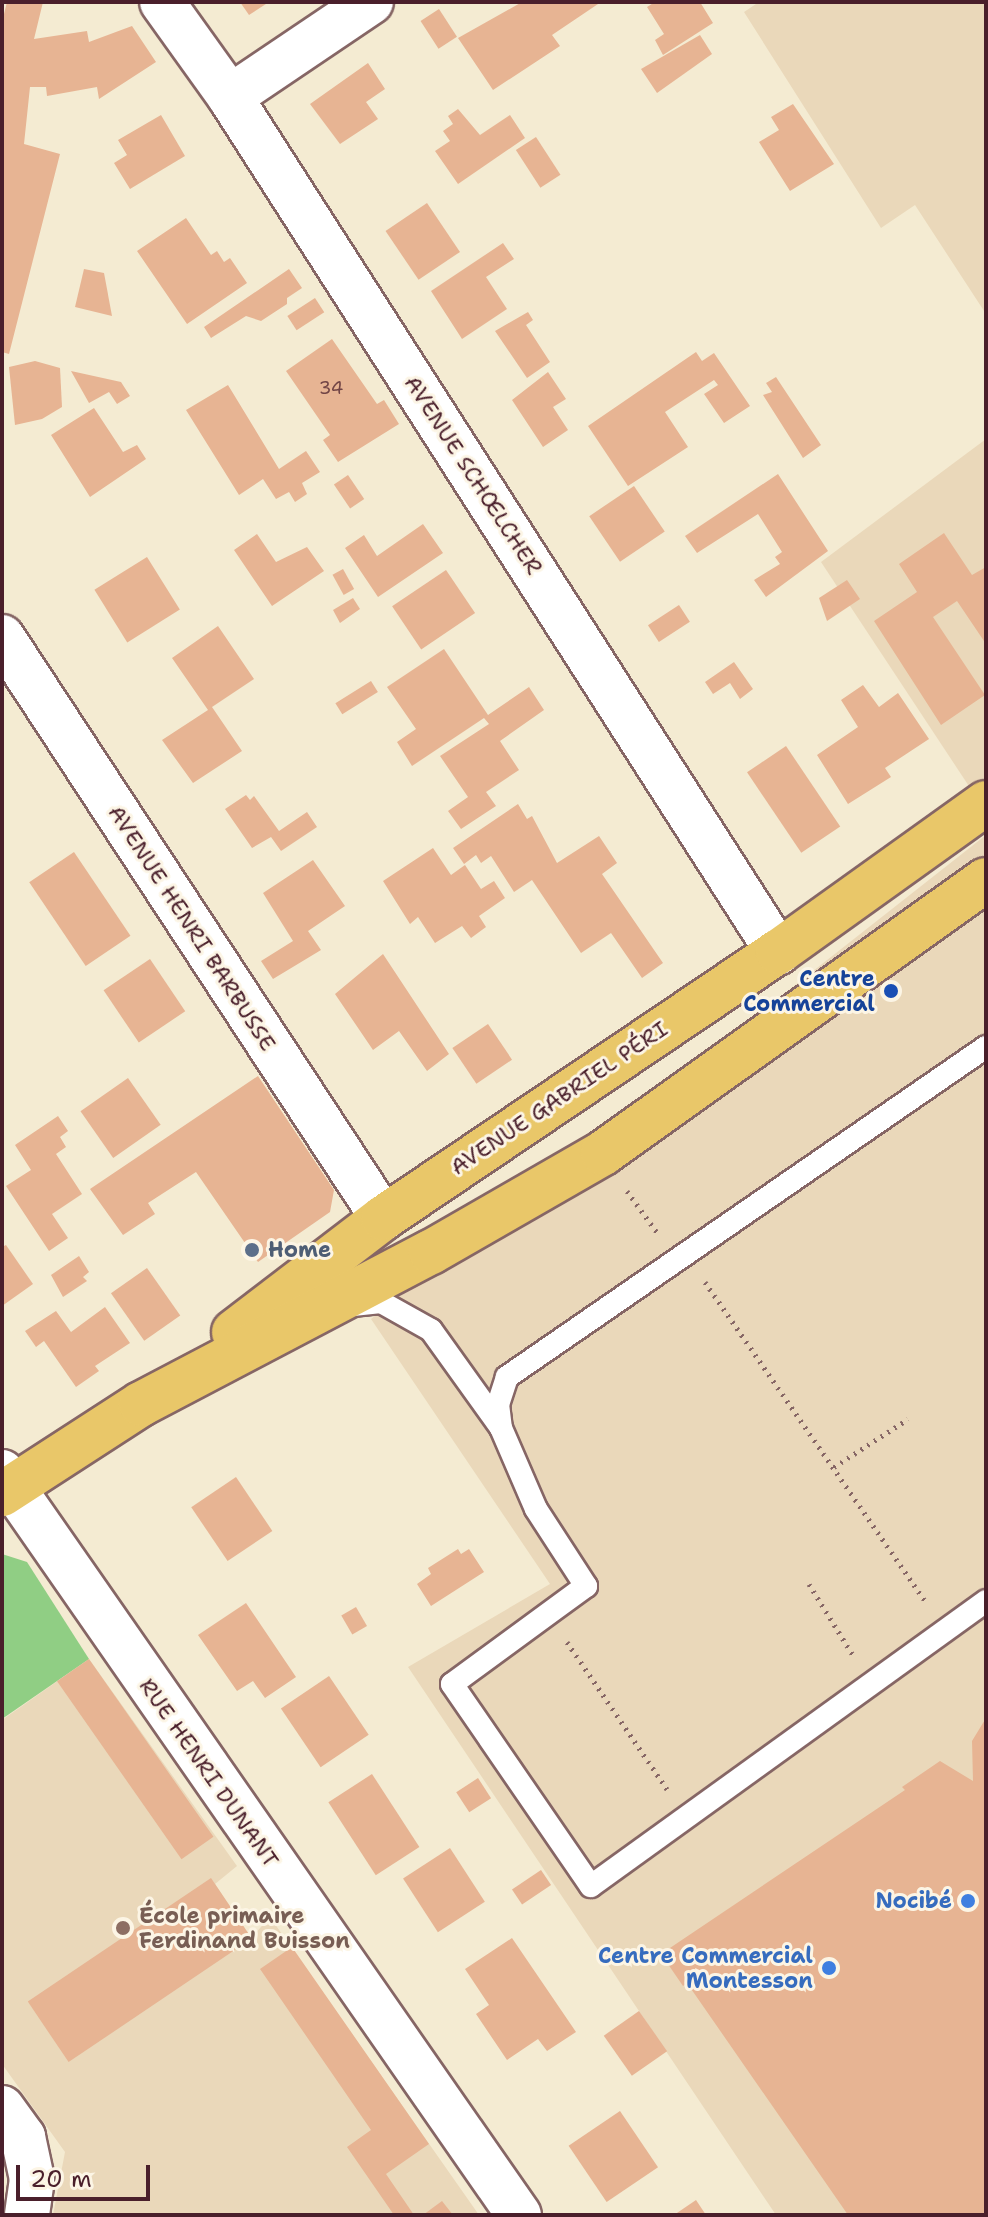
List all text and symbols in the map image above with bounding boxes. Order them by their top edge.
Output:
street label: AVENUE SCHŒLCHER [399,371,547,579]
house number: 34 [319,377,343,399]
street label: AVENUE HENRI BARBUSSE [103,800,281,1056]
place label: Centre Commercial [743,965,875,1016]
marker: Centre Commercial [882,982,900,1000]
street label: AVENUE GABRIEL PÉRI [445,1015,673,1181]
place label: Home [268,1237,331,1263]
marker: Home [243,1241,261,1259]
street label: RUE HENRI DUNANT [134,1673,284,1873]
place label: Nocibé [875,1888,952,1914]
marker: Nocibé [959,1892,977,1910]
place label: École primaire Ferdinand Buisson [139,1902,350,1954]
marker: École primaire Ferdinand Buisson [114,1919,132,1937]
place label: Centre Commercial Montesson [598,1942,813,1994]
marker: Centre Commercial Montesson [820,1959,838,1977]
scale bar [20,2149,154,2199]
text: 20 m [30,2163,92,2195]

